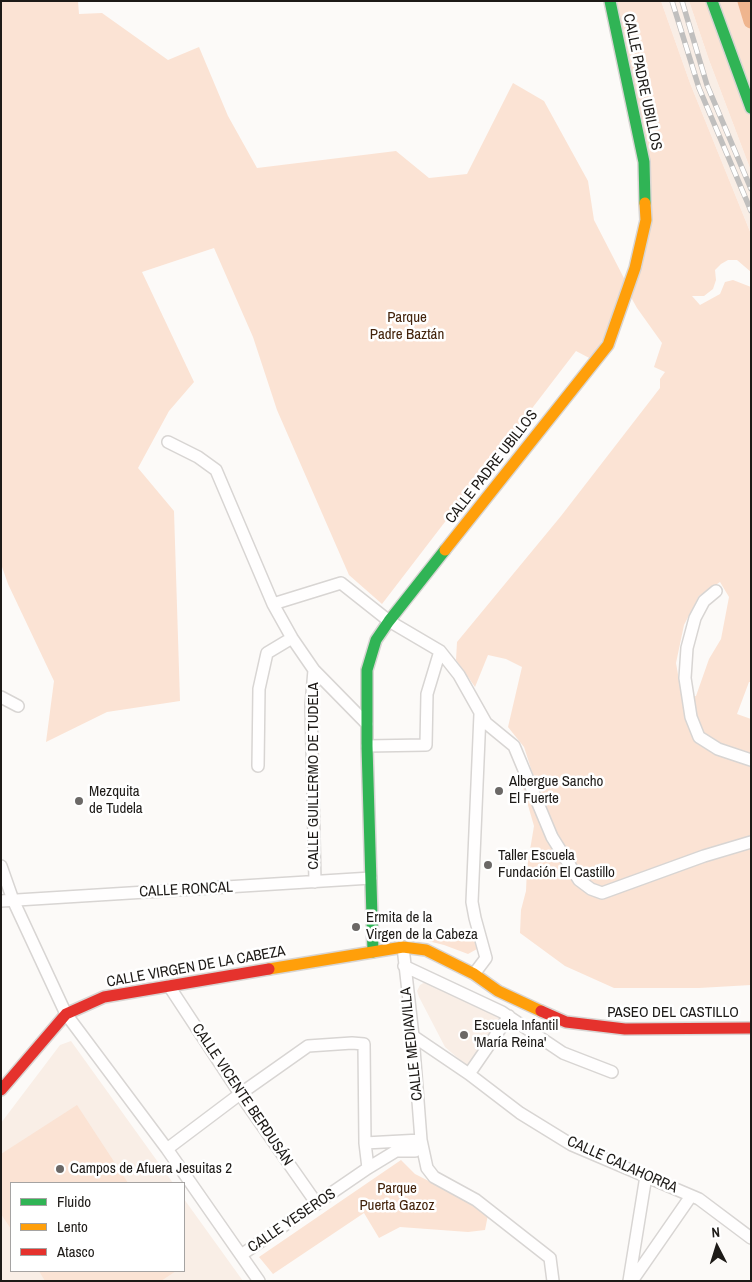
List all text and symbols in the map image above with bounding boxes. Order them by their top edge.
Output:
street label: CALLE PADRE UBILLOS [619,12,665,152]
park label: Parque Padre Baztán [370,309,444,344]
street label: CALLE PADRE UBILLOS [442,407,542,527]
street label: CALLE GUILLERMO DE TUDELA [305,682,323,870]
place label: Albergue Sancho El Fuerte [509,773,603,808]
place label: Mezquita de Tudela [89,783,143,818]
marker: Albergue Sancho El Fuerte [493,785,505,797]
marker: Mezquita de Tudela [73,795,85,807]
place label: Taller Escuela Fundación El Castillo [498,847,615,882]
marker: Taller Escuela Fundación El Castillo [482,859,494,871]
street label: CALLE RONCAL [139,879,233,901]
place label: Ermita de la Virgen de la Cabeza [366,909,478,944]
marker: Ermita de la Virgen de la Cabeza [350,921,362,933]
street label: CALLE VIRGEN DE LA CABEZA [105,942,287,992]
street label: CALLE MEDIAVILLA [397,986,427,1102]
street label: PASEO DEL CASTILLO [607,1004,739,1022]
place label: Escuela Infantil 'María Reina' [474,1017,558,1052]
street label: CALLE VICENTE BERDUSÁN [188,1021,296,1169]
marker: Escuela Infantil 'María Reina' [458,1029,470,1041]
street label: CALLE CALAHORRA [564,1133,680,1197]
place label: Campos de Afuera Jesuitas 2 [70,1160,232,1178]
marker: Campos de Afuera Jesuitas 2 [54,1163,66,1175]
park label: Parque Puerta Gazoz [359,1180,435,1215]
legend [10,1182,185,1272]
street label: CALLE YESEROS [245,1185,339,1257]
text: Fluido [57,1191,91,1212]
text: Lento [57,1216,88,1237]
north arrow [692,1222,742,1272]
text: N [711,1223,721,1241]
text: Atasco [57,1241,95,1262]

